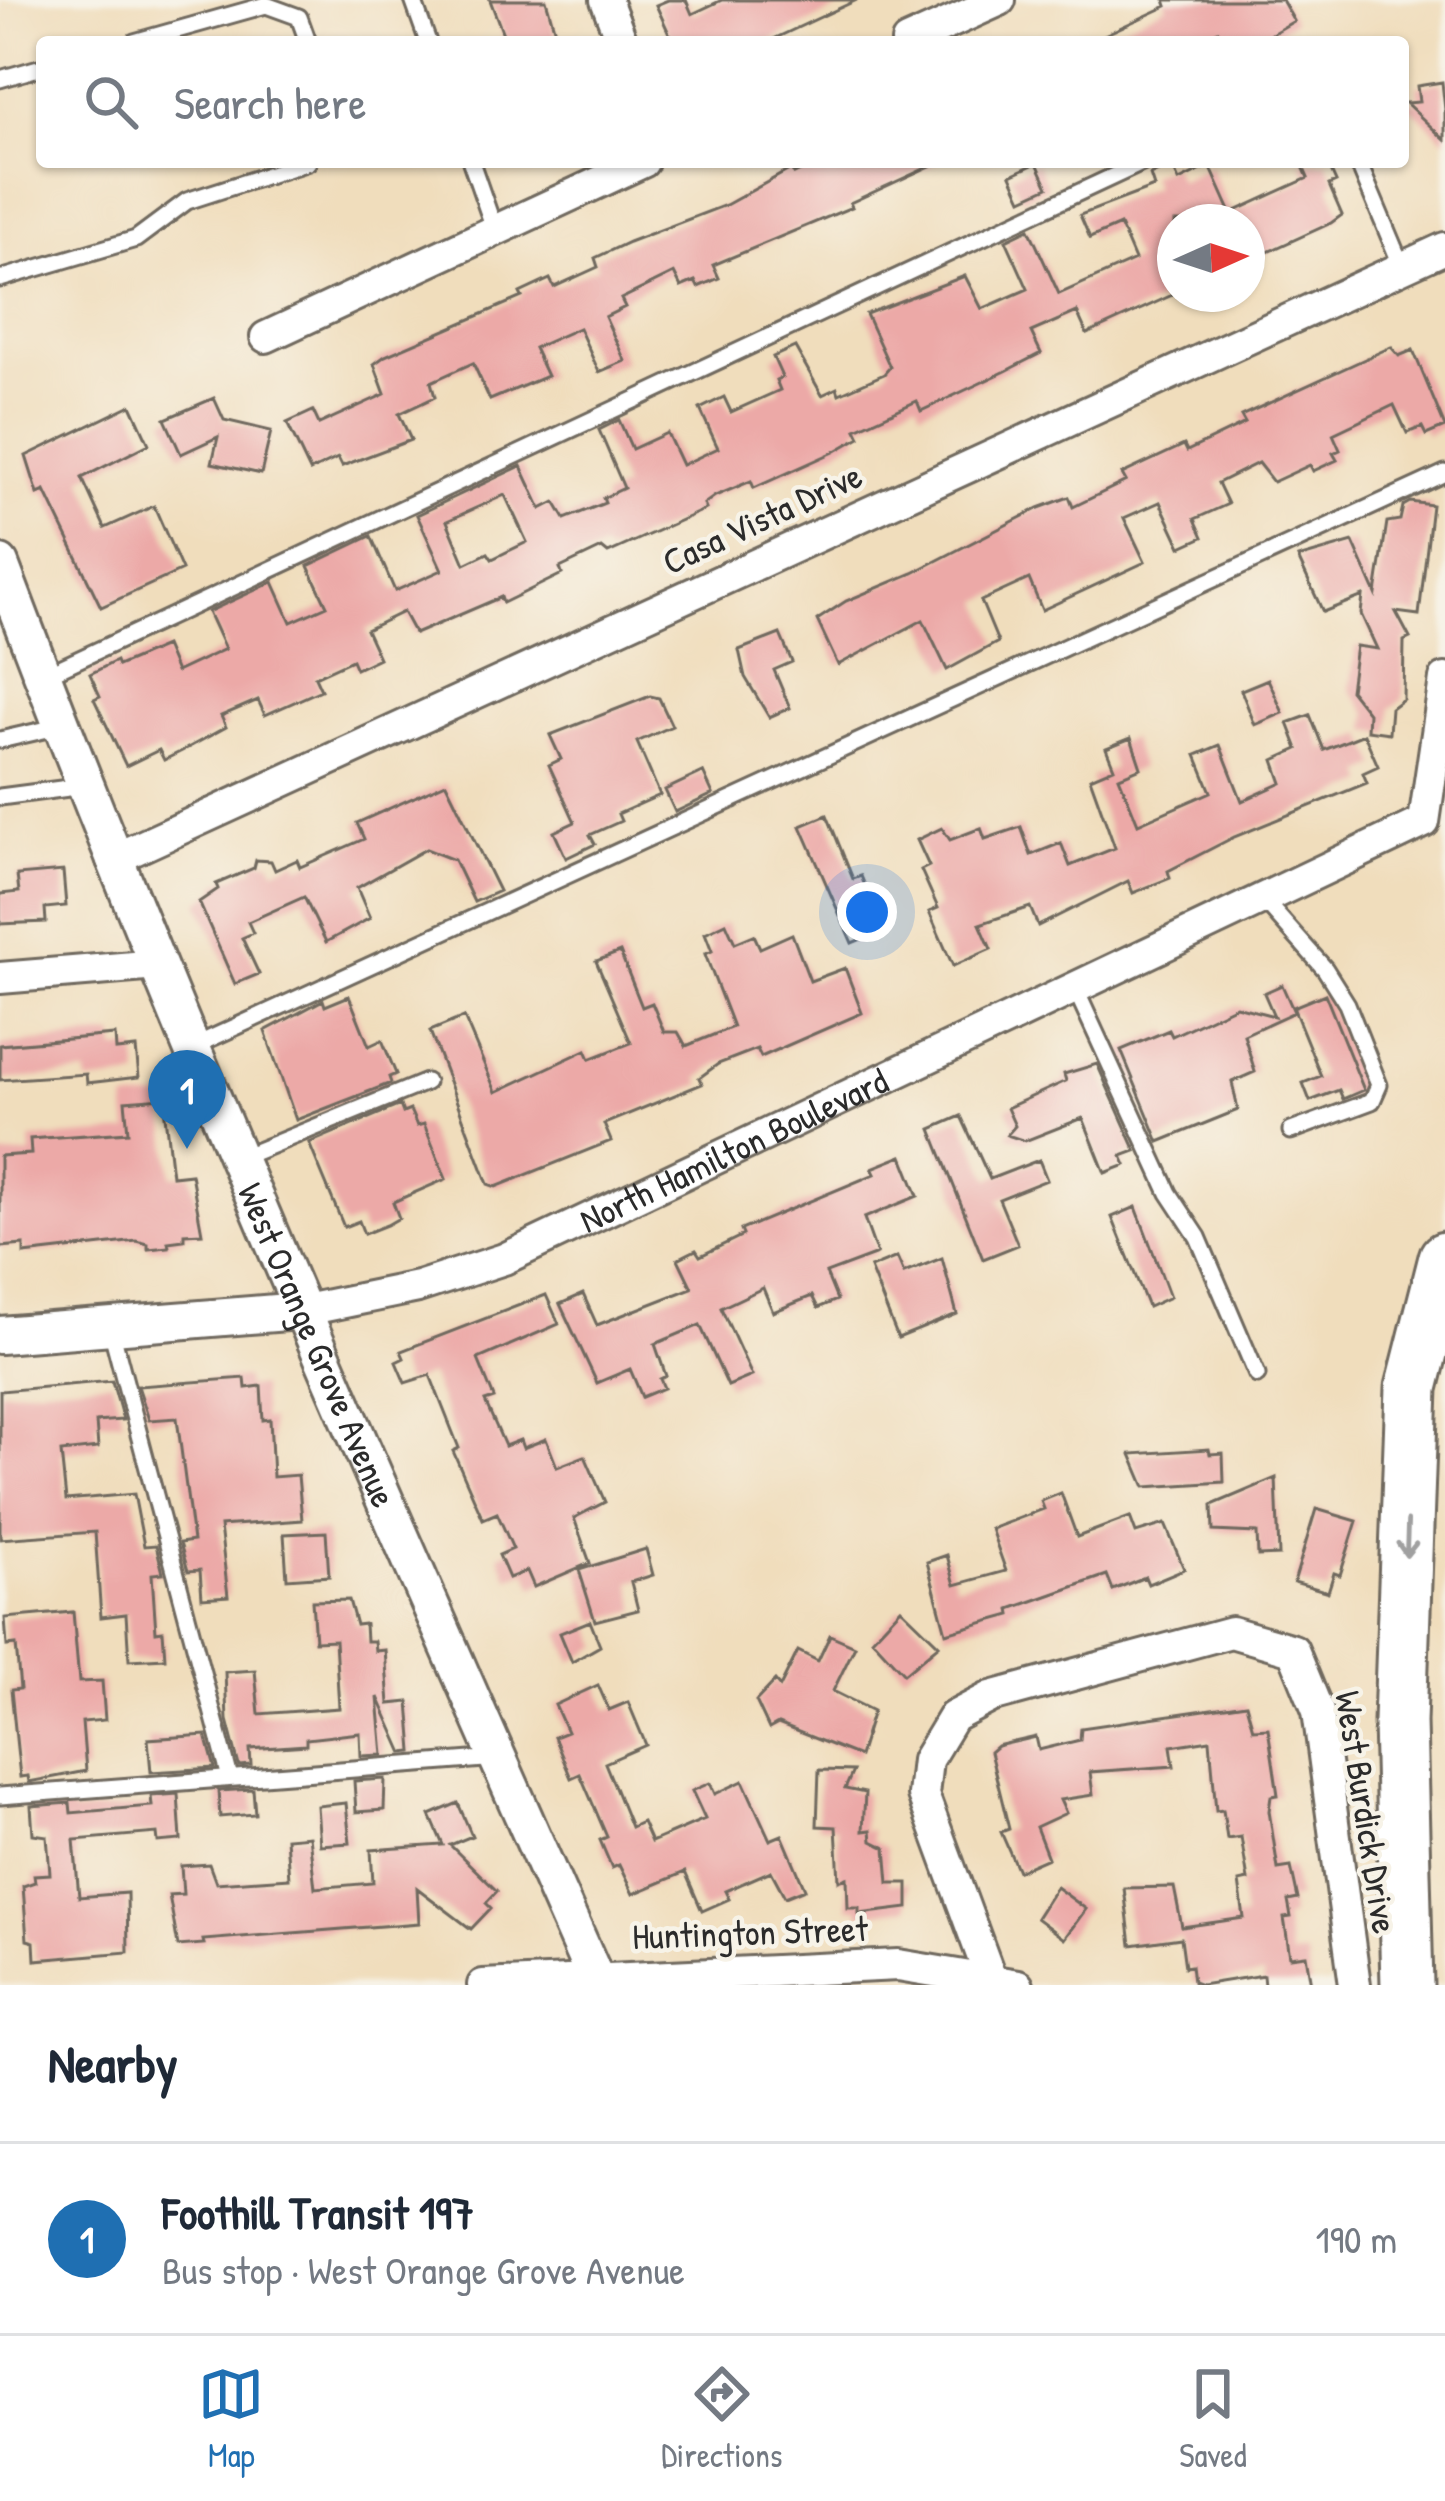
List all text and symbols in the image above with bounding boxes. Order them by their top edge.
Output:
search box [36,36,1409,168]
icon: search [78,69,144,135]
text: Search here [174,72,366,133]
north arrow [1157,204,1265,312]
street label: Casa Vista Drive [654,450,869,585]
your location [837,882,897,942]
pin: 1 [148,1050,226,1149]
street label: North Hamilton Boulevard [571,1055,895,1244]
street label: West Orange Grove Avenue [227,1175,409,1514]
one-way arrow [1395,1519,1418,1558]
street label: West Burdick Drive [1324,1687,1411,1937]
street label: Huntington Street [631,1903,869,1960]
text: Nearby [48,2029,178,2098]
text: Foothill Transit 197 [162,2182,474,2243]
text: 1 [80,2212,94,2265]
text: 190 m [1316,2212,1397,2265]
text: Bus stop · West Orange Grove Avenue [162,2243,685,2296]
tab: Map [198,2361,264,2477]
tab: Directions [661,2361,783,2477]
tab: Saved [1179,2361,1247,2477]

